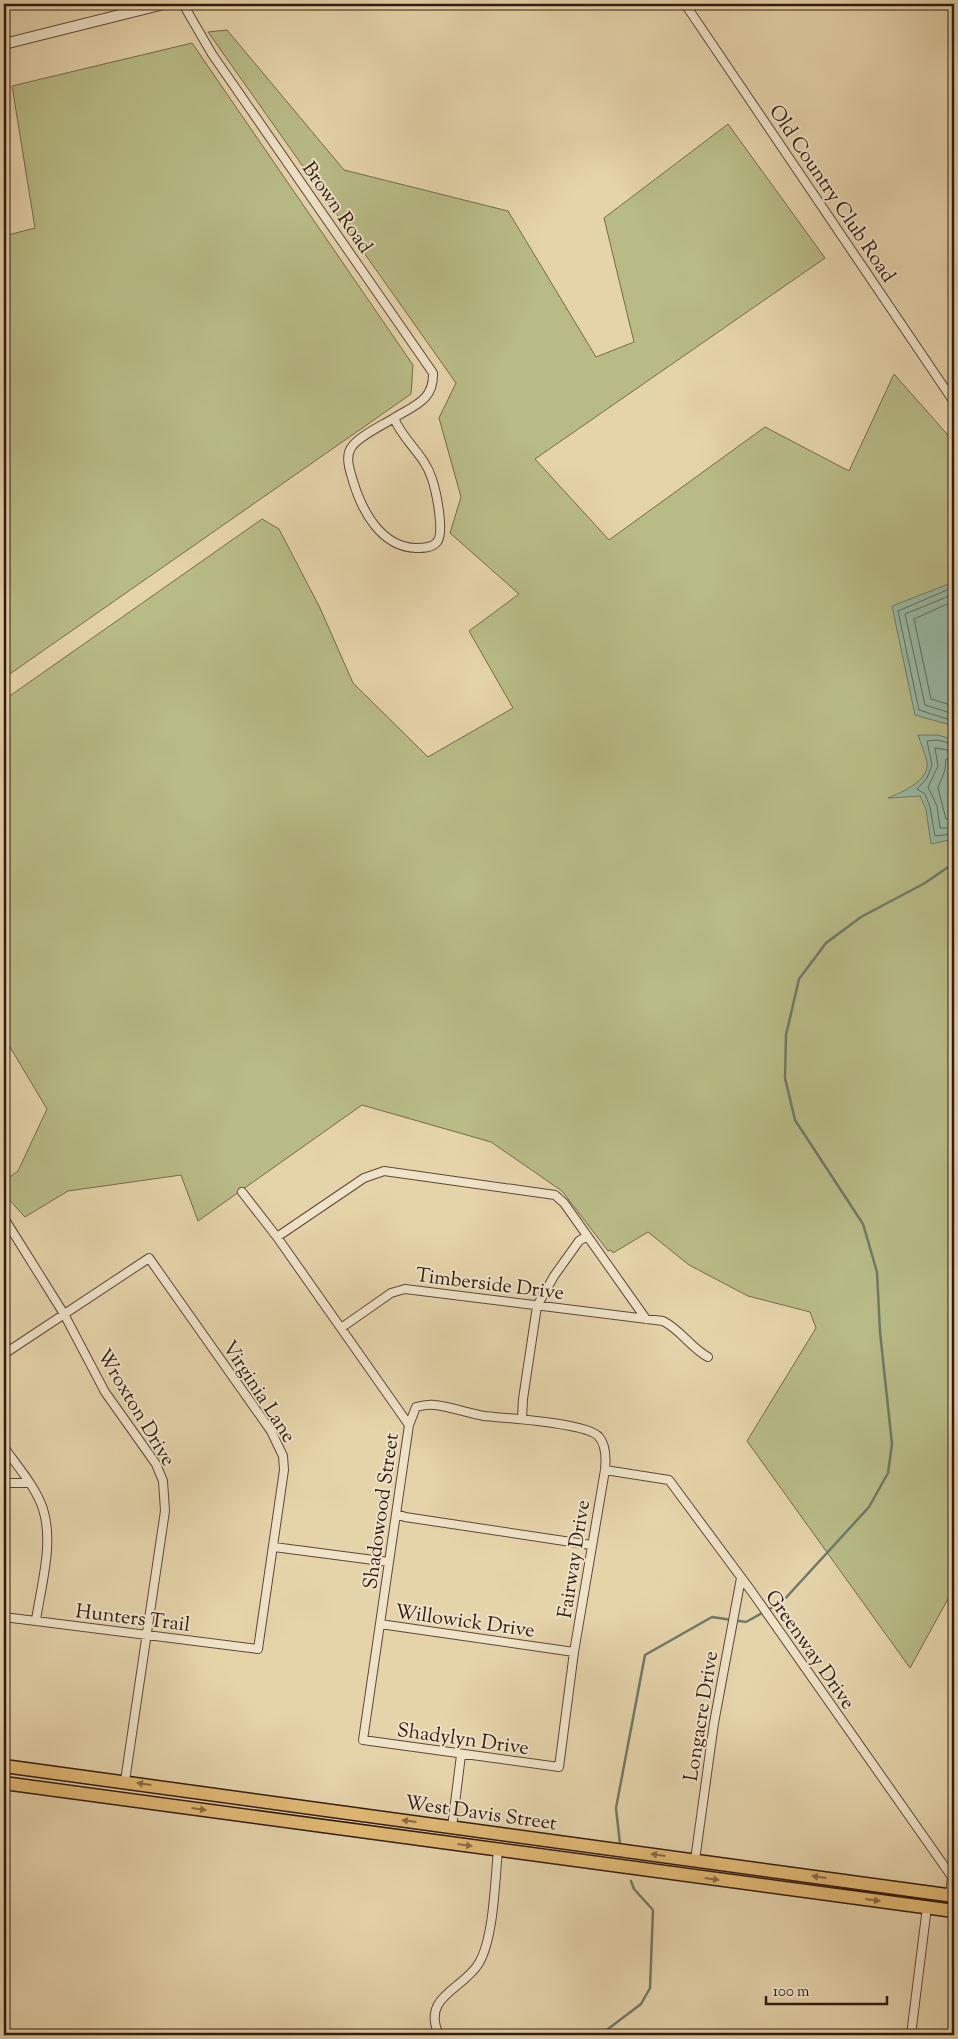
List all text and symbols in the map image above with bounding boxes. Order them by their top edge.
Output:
street label: Old Country Club Road [760,100,901,289]
street label: Brown Road [294,157,378,260]
street label: Timberside Drive [414,1262,565,1309]
street label: Virginia Lane [214,1336,302,1449]
street label: Wroxton Drive [88,1344,181,1472]
street label: Shadowood Street [357,1431,408,1591]
street label: Fairway Drive [552,1498,599,1621]
street label: Greenway Drive [757,1585,861,1716]
street label: Hunters Trail [74,1598,192,1641]
street label: Willowick Drive [393,1598,536,1647]
street label: Longacre Drive [678,1649,727,1784]
street label: Shadylyn Drive [395,1717,531,1764]
one-way arrow [136,1780,152,1788]
street label: West Davis Street [403,1789,559,1840]
one-way arrow [192,1806,208,1814]
one-way arrow [400,1817,416,1825]
one-way arrow [457,1841,473,1849]
one-way arrow [650,1851,666,1859]
one-way arrow [811,1873,827,1881]
one-way arrow [705,1875,721,1883]
one-way arrow [866,1896,882,1904]
scale bar [766,1974,887,2006]
text: 100 m [773,1982,810,2003]

